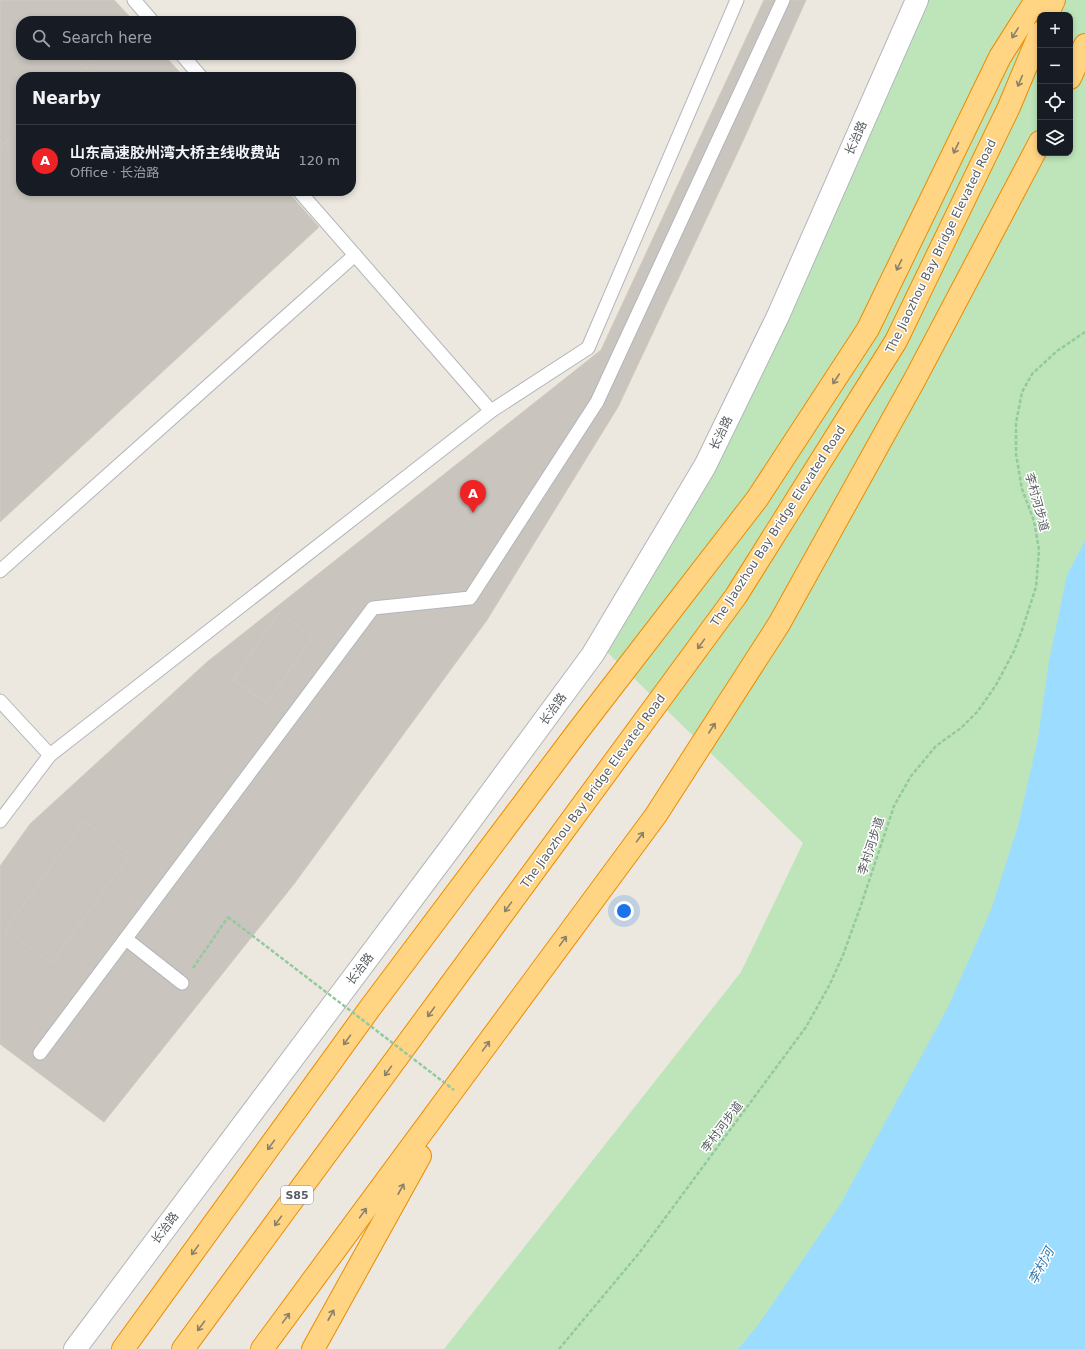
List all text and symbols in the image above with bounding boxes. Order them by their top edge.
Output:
map controls [1037,12,1073,156]
button: + [1037,12,1073,48]
search box [16,16,356,60]
icon: search [30,27,52,49]
one-way arrow [1011,27,1019,39]
text: Search here [62,29,152,47]
button: − [1037,48,1073,84]
one-way arrow [1015,75,1023,87]
button: locate [1037,84,1073,120]
text: Nearby [32,88,101,108]
street label: 长治路 [842,119,870,157]
button: layers [1037,120,1073,156]
street label: The Jiaozhou Bay Bridge Elevated Road [883,137,999,356]
one-way arrow [952,142,959,154]
text: 山东高速胶州湾大桥主线收费站 [70,144,280,162]
text: A [40,153,50,168]
text: 120 m [298,153,340,168]
text: Office · 长治路 [70,165,159,180]
one-way arrow [895,259,902,271]
one-way arrow [832,373,840,384]
street label: 长治路 [707,414,735,452]
street label: The Jiaozhou Bay Bridge Elevated Road [707,423,848,630]
street label: 李村河步道 [1022,471,1052,533]
pin: A [460,480,486,513]
one-way arrow [696,638,705,649]
street label: 长治路 [537,690,569,728]
street label: The Jiaozhou Bay Bridge Elevated Road [517,691,668,891]
one-way arrow [708,722,716,734]
street label: 李村河步道 [855,815,887,877]
one-way arrow [636,831,644,842]
one-way arrow [504,901,512,912]
your location [614,901,634,921]
one-way arrow [559,936,567,947]
street label: 长治路 [344,950,376,988]
one-way arrow [427,1006,435,1017]
one-way arrow [343,1034,351,1045]
one-way arrow [482,1041,490,1052]
one-way arrow [384,1066,392,1077]
street label: 李村河步道 [698,1099,746,1155]
one-way arrow [267,1139,275,1150]
one-way arrow [398,1183,406,1195]
road number: S85 [281,1186,313,1204]
one-way arrow [359,1208,367,1219]
street label: 长治路 [149,1209,181,1247]
one-way arrow [274,1216,282,1227]
water label: 李村河 [1025,1243,1058,1287]
one-way arrow [191,1245,199,1256]
one-way arrow [328,1309,336,1321]
one-way arrow [281,1312,290,1323]
one-way arrow [197,1321,205,1332]

